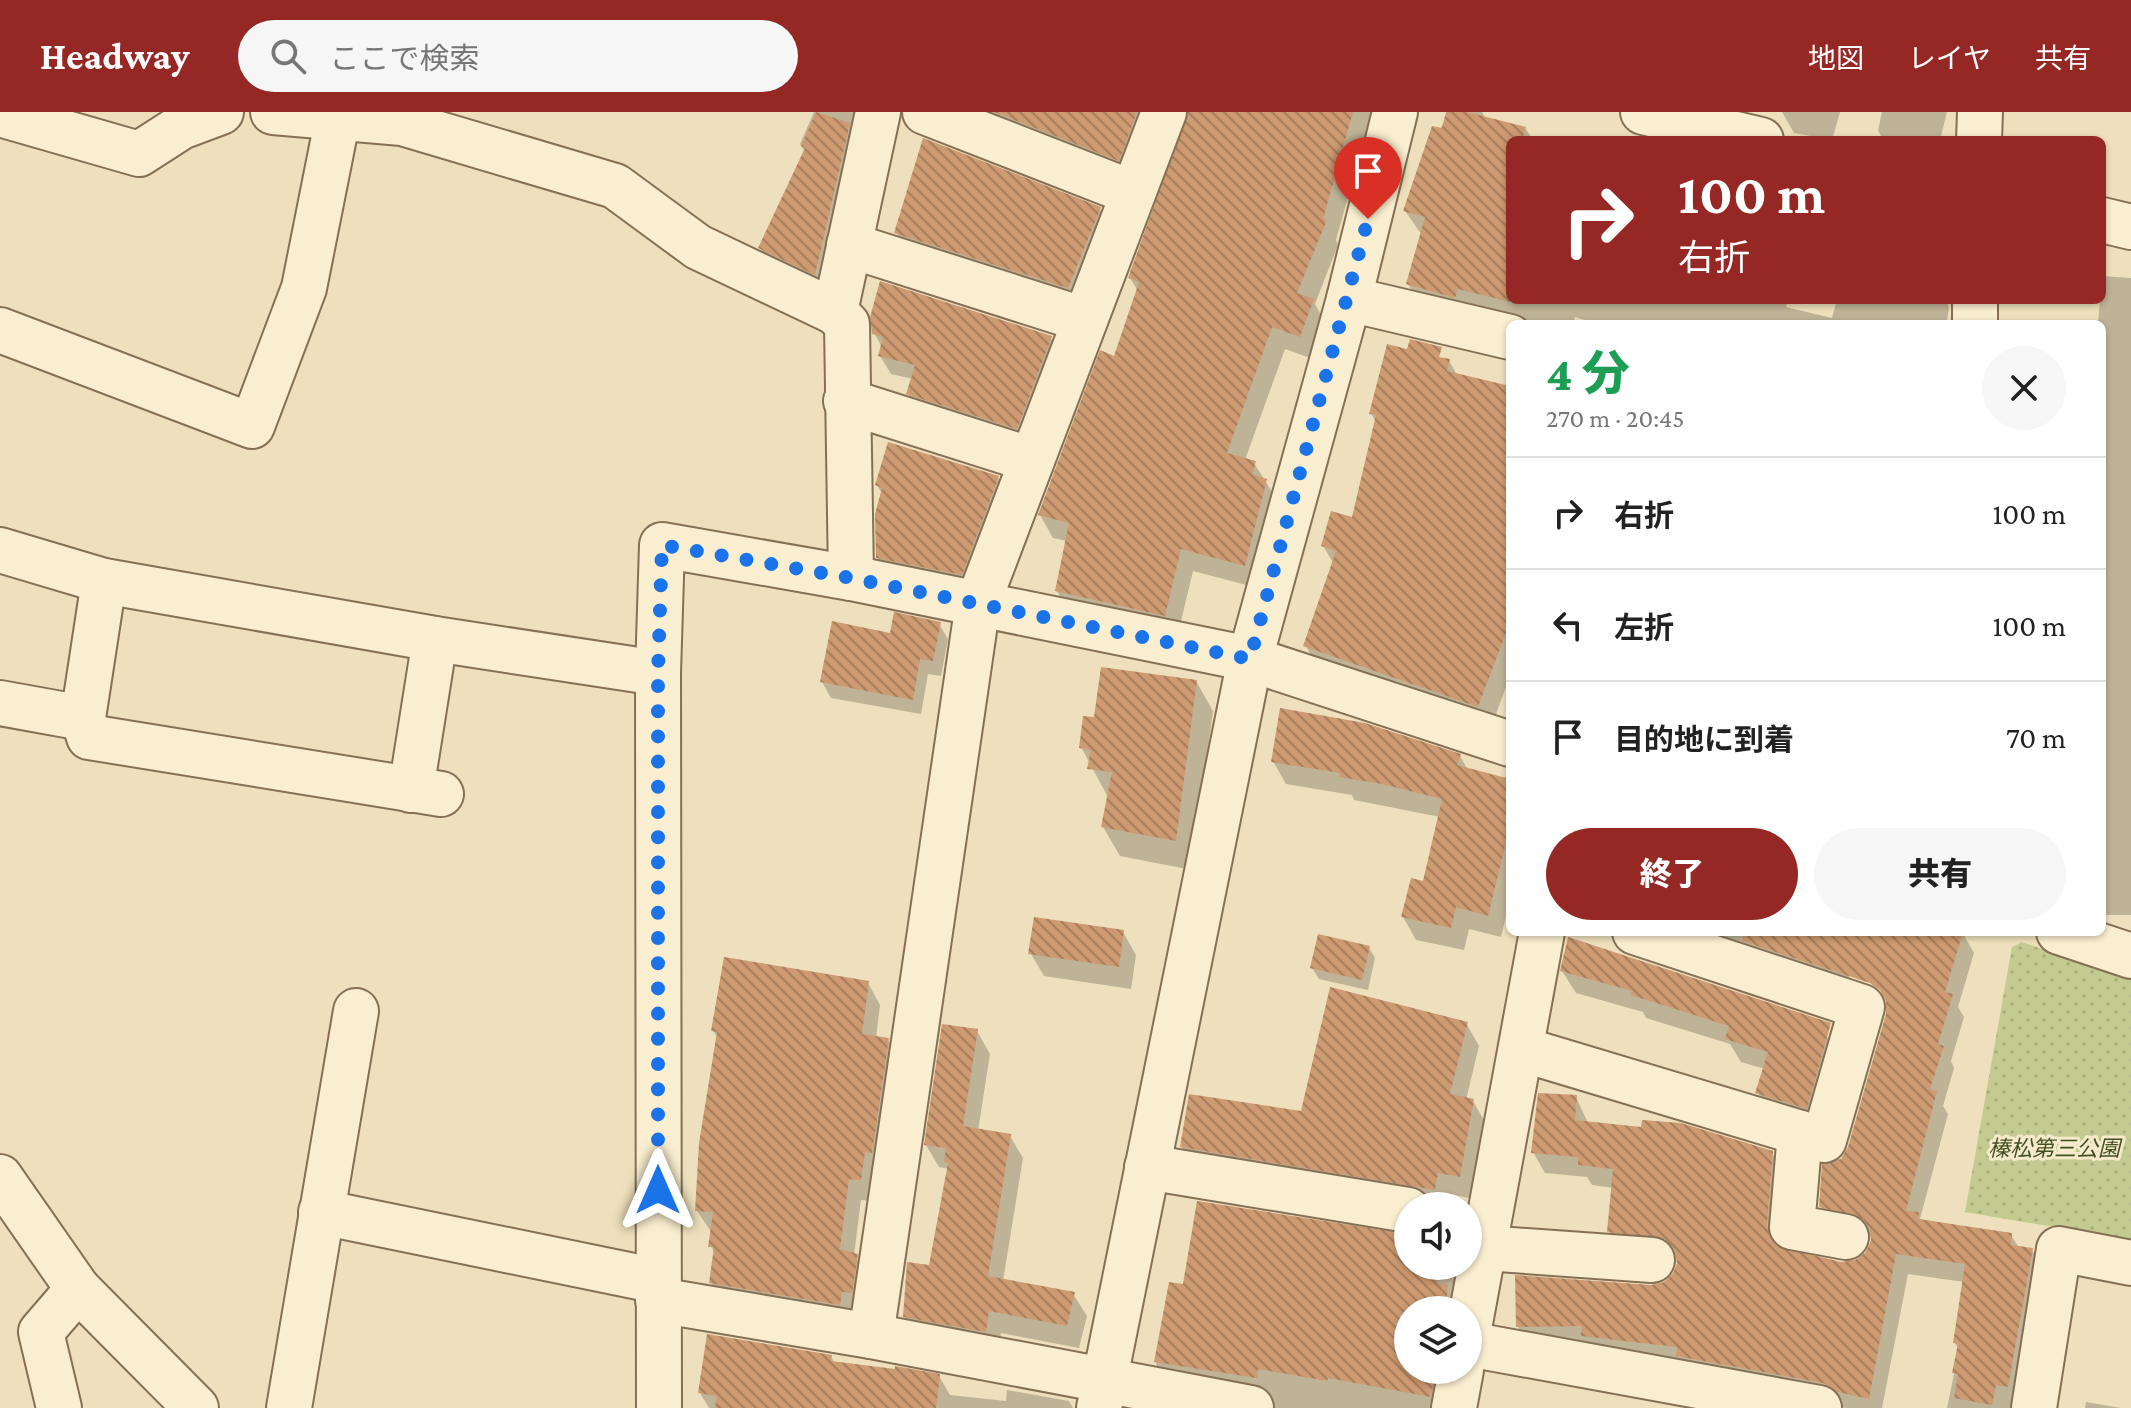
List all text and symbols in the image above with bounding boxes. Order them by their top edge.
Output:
search box [238,20,798,92]
icon: search [266,34,310,78]
text: Headway [40,35,190,77]
text: ここで検索 [330,42,480,75]
text: 地図 [1808,43,1864,74]
text: レイヤ [1908,43,1991,74]
text: 共有 [2035,43,2091,74]
pin [1334,137,1402,219]
icon: arrive [1346,149,1390,193]
text: 100 m [1678,163,1825,225]
icon: right [1546,168,1650,272]
text: 右折 [1678,238,1750,278]
button: close [1982,346,2066,430]
text: 4 分 [1546,347,1630,400]
text: 270 m · 20:45 [1546,404,1685,433]
icon: right [1546,491,1590,535]
text: 100 m [1992,497,2066,530]
text: 右折 [1614,499,1674,532]
icon: left [1546,603,1590,647]
text: 100 m [1992,609,2066,642]
text: 左折 [1614,611,1674,644]
icon: arrive [1546,715,1590,759]
text: 70 m [2006,721,2066,754]
text: 目的地に到着 [1614,723,1794,756]
button: 終了 [1546,828,1798,920]
button: 共有 [1814,828,2066,920]
park label: 榛松第三公園 [1988,1136,2123,1161]
position arrow [616,1148,700,1232]
map controls [1394,1192,1482,1384]
button: sound [1394,1192,1482,1280]
button: layers [1394,1296,1482,1384]

